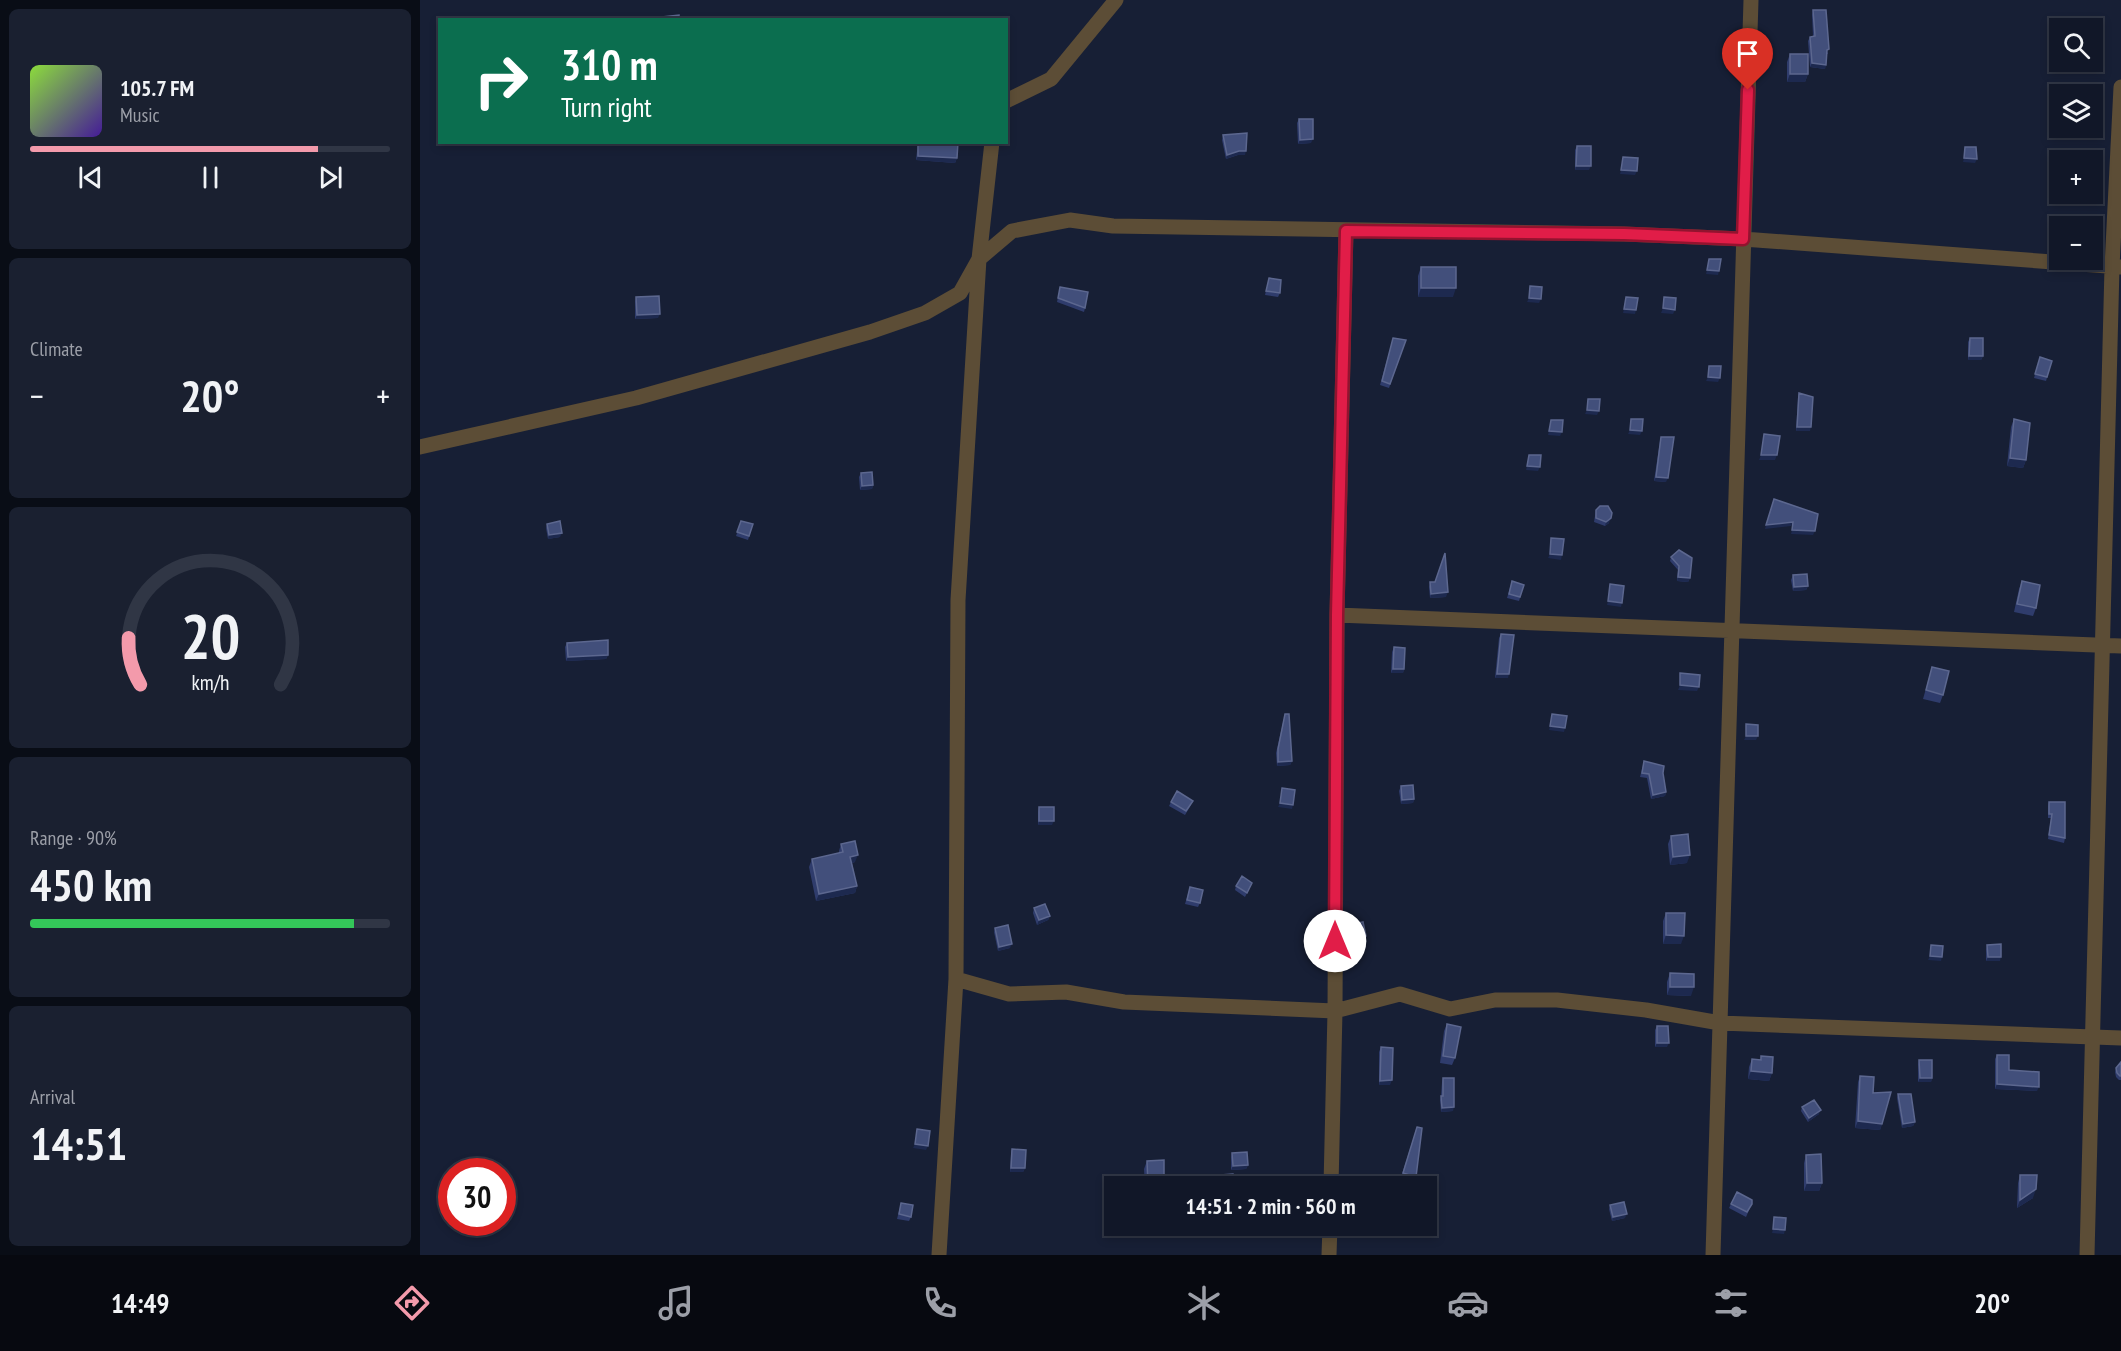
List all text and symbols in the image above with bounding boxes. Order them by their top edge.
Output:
map controls [2049,18,2103,270]
button: search [2049,18,2103,72]
pin [1722,28,1773,90]
text: 310 m [561,37,658,92]
icon: arrive [1731,37,1764,70]
icon: right [462,42,540,120]
text: 105.7 FM [120,74,194,102]
button: layers [2049,84,2103,138]
text: Turn right [561,90,652,124]
text: Music [120,102,160,128]
button: + [2049,150,2103,204]
icon: previous [74,161,107,194]
icon: pause [194,161,227,194]
icon: next [314,161,347,194]
button: − [2049,216,2103,270]
text: Climate [30,336,83,362]
text: 20° [180,366,240,424]
text: − [30,374,44,417]
text: + [376,374,390,417]
text: 20 [180,595,240,676]
text: km/h [191,668,229,696]
text: Range · 90% [30,825,117,851]
text: 450 km [30,855,152,913]
position arrow [1303,909,1367,973]
text: Arrival [30,1084,75,1110]
text: 14:51 [30,1114,127,1172]
speed limit sign: 30 [438,1158,516,1236]
text: 14:51 · 2 min · 560 m [1185,1192,1356,1220]
icon: directions [391,1282,433,1324]
icon: music [655,1282,697,1324]
icon: phone [919,1282,961,1324]
icon: climate [1183,1282,1225,1324]
icon: car [1447,1282,1489,1324]
icon: filters [1710,1282,1752,1324]
text: 14:49 [111,1286,169,1320]
text: 20° [1974,1286,2010,1320]

